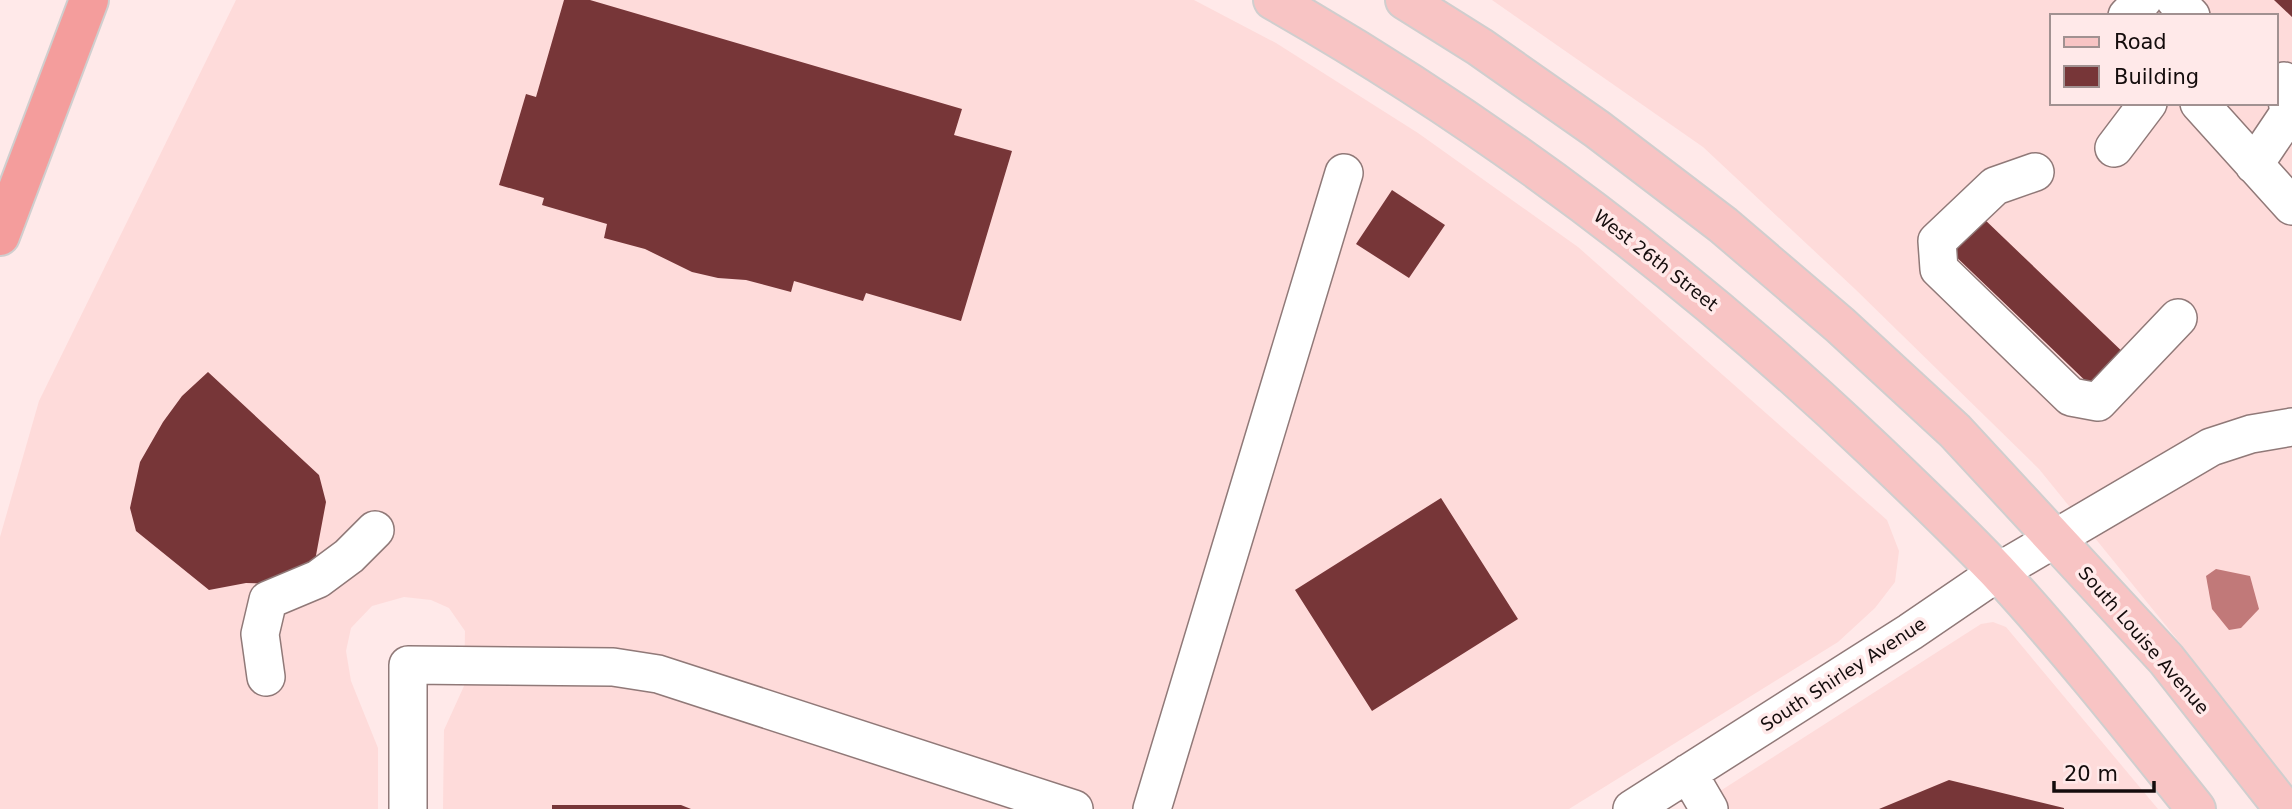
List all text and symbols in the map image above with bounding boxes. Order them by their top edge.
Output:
legend [2050,14,2278,105]
text: Road [2114,30,2167,54]
text: Building [2114,65,2199,89]
street label: West 26th Street [1590,205,1722,315]
street label: South Louise Avenue [2074,562,2214,718]
street label: South Shirley Avenue [1757,613,1929,735]
scale bar [2054,750,2154,794]
text: 20 m [2064,762,2118,786]

